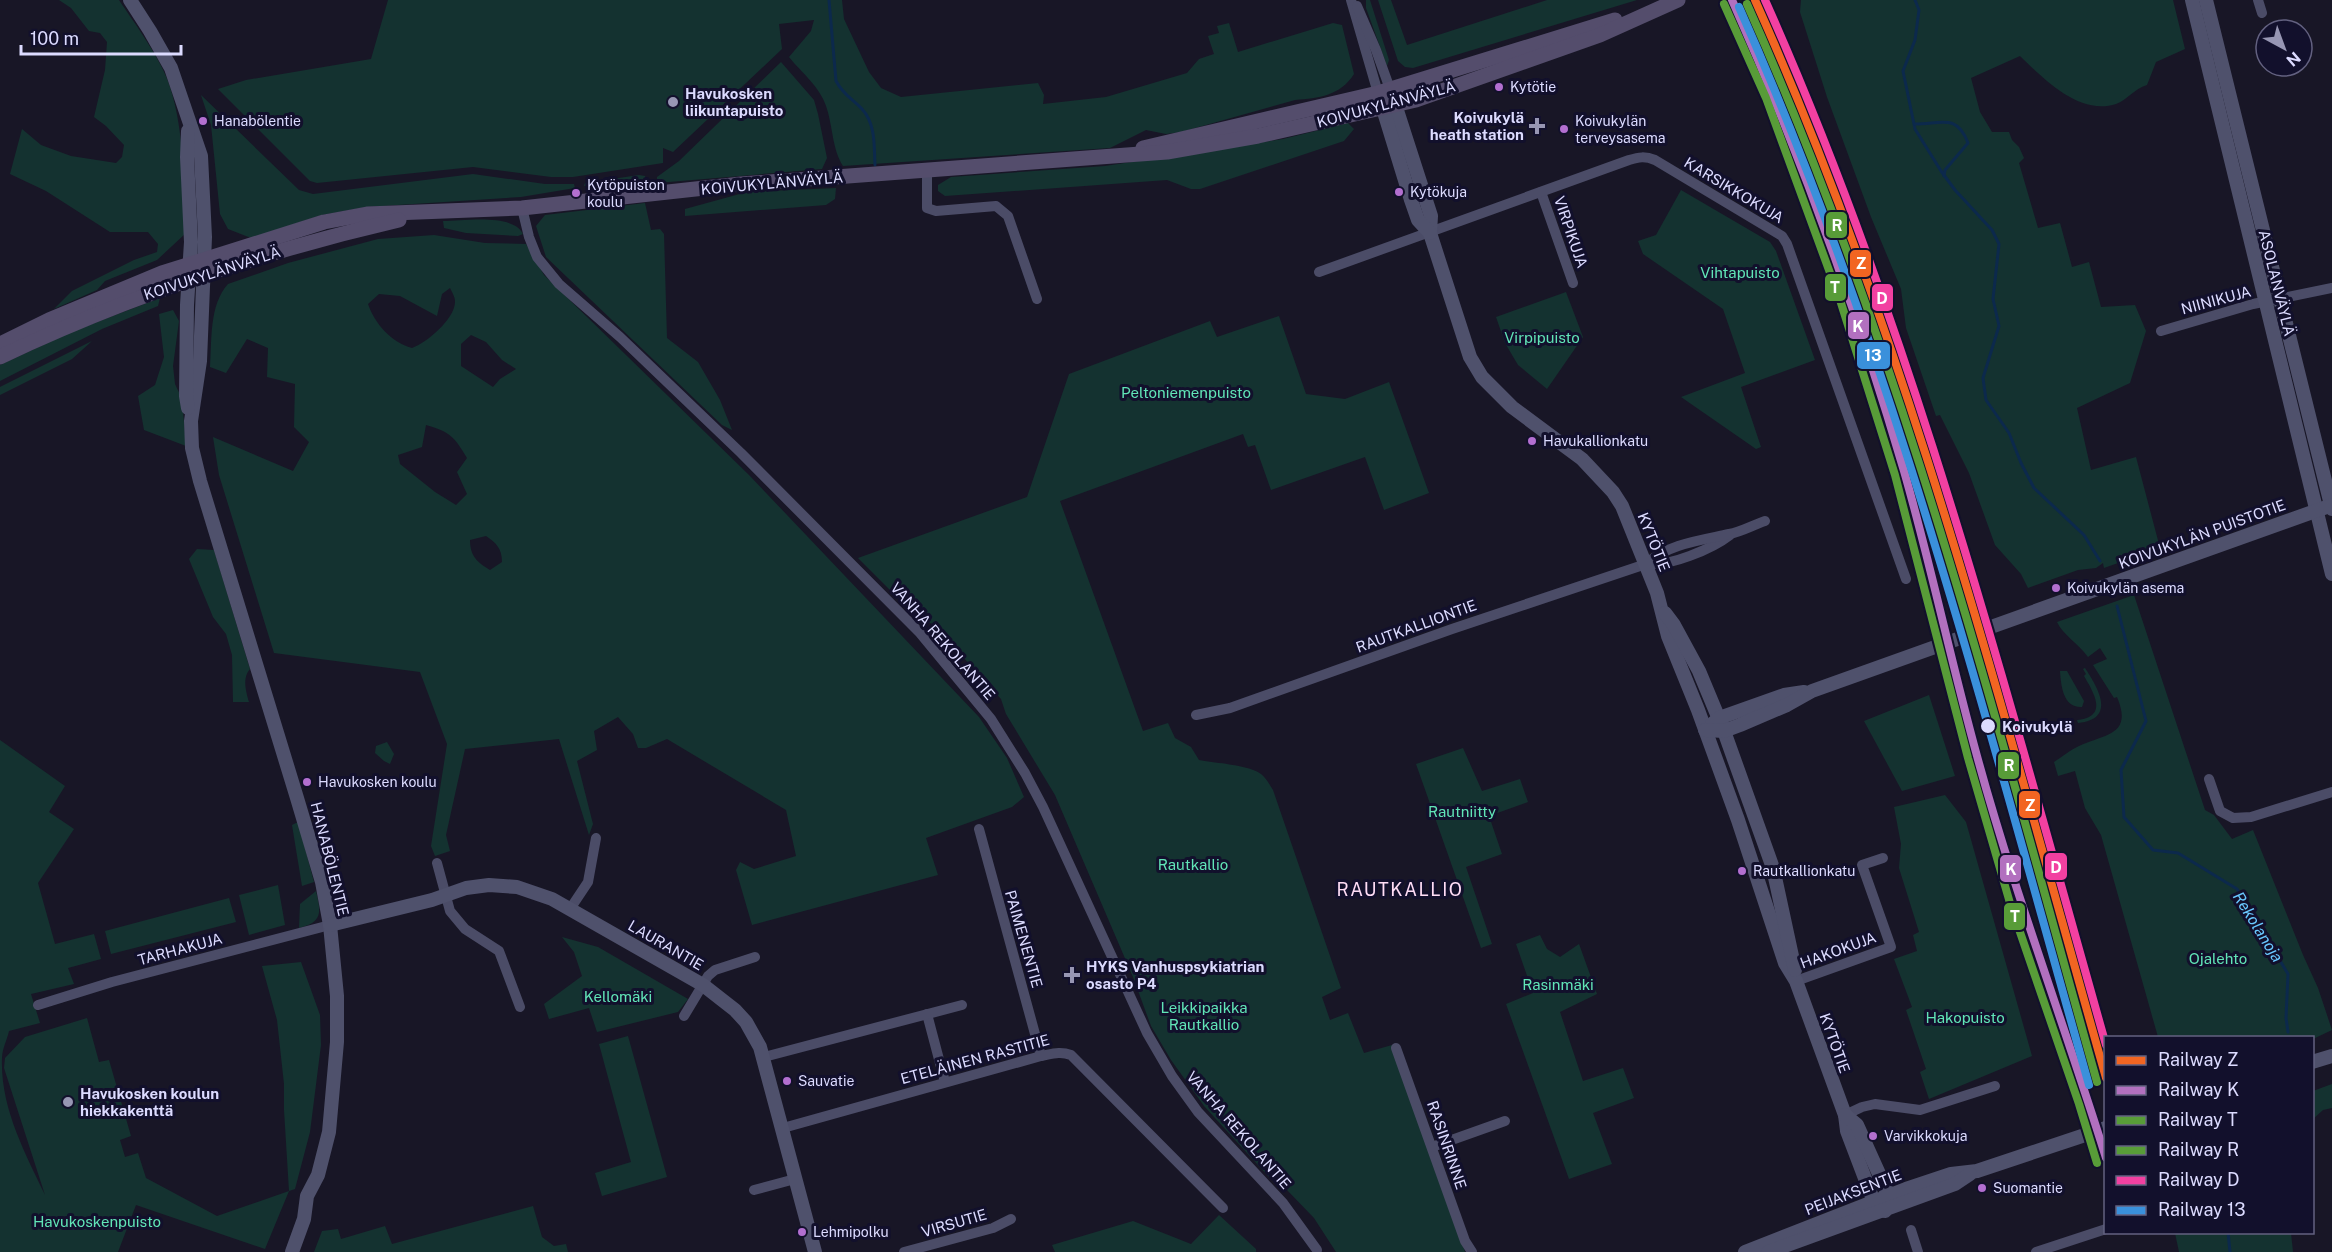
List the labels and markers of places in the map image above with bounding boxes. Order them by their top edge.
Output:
place label: Kytötie [1510,79,1556,95]
marker: Kytötie [1493,81,1505,93]
place label: Havukosken liikuntapuisto [685,85,784,119]
marker: Havukosken liikuntapuisto [666,95,680,109]
place label: Koivukylä heath station [1430,109,1524,143]
place label: Hanabölentie [214,113,301,129]
place label: Koivukylän terveysasema [1575,113,1666,146]
marker: Hanabölentie [197,115,209,127]
marker: Koivukylä heath station [1528,117,1546,135]
marker: Koivukylän terveysasema [1558,123,1570,135]
place label: Kytöpuiston koulu [587,177,665,210]
place label: Kytökuja [1410,184,1467,200]
marker: Kytökuja [1393,186,1405,198]
marker: Kytöpuiston koulu [570,187,582,199]
place label: Havukallionkatu [1543,433,1648,449]
marker: Havukallionkatu [1526,435,1538,447]
place label: Koivukylän asema [2067,580,2184,596]
marker: Koivukylän asema [2050,582,2062,594]
marker: Koivukylä [1979,717,1997,735]
place label: Koivukylä [2002,718,2072,735]
place label: Havukosken koulu [318,774,437,790]
marker: Havukosken koulu [301,776,313,788]
place label: Rautkallionkatu [1753,863,1855,879]
marker: Rautkallionkatu [1736,865,1748,877]
place label: HYKS Vanhuspsykiatrian osasto P4 [1086,958,1264,992]
marker: HYKS Vanhuspsykiatrian osasto P4 [1063,966,1081,984]
place label: Sauvatie [798,1073,854,1089]
marker: Sauvatie [781,1075,793,1087]
place label: Havukosken koulun hiekkakenttä [80,1085,219,1119]
marker: Havukosken koulun hiekkakenttä [61,1095,75,1109]
place label: Varvikkokuja [1884,1128,1967,1144]
marker: Varvikkokuja [1867,1130,1879,1142]
place label: Suomantie [1993,1180,2063,1196]
marker: Suomantie [1976,1182,1988,1194]
place label: Lehmipolku [813,1224,889,1240]
marker: Lehmipolku [796,1226,808,1238]

